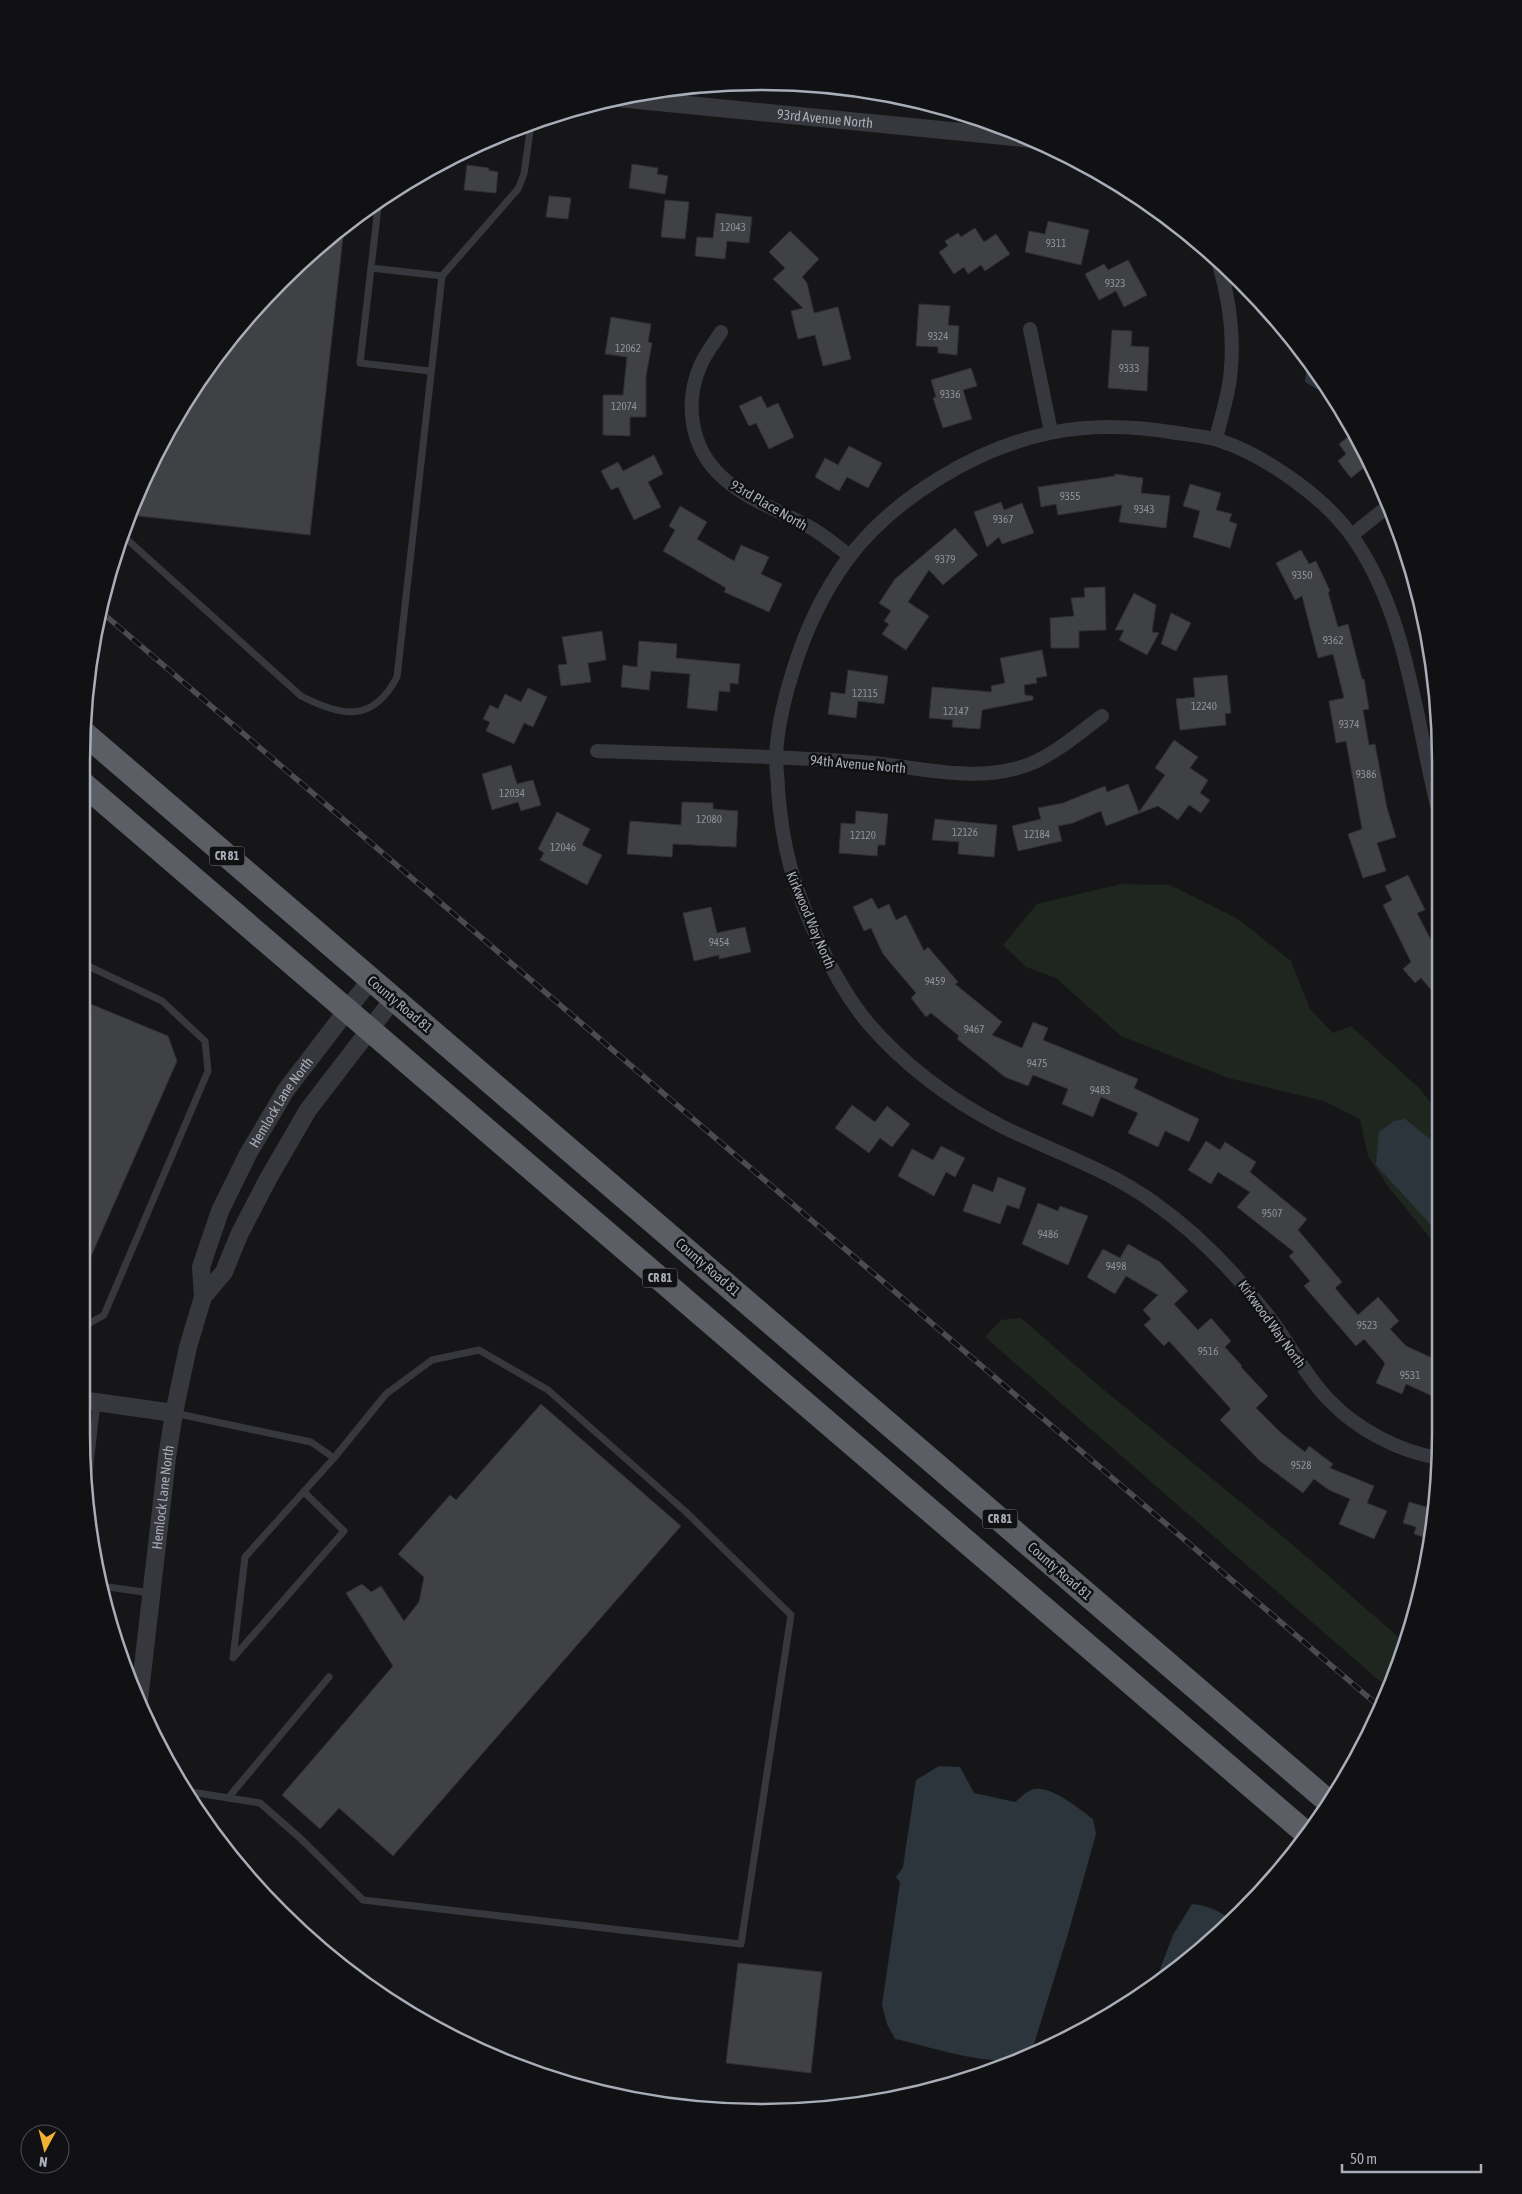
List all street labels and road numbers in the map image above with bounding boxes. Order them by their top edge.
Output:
street label: 93rd Avenue North [776,106,874,131]
street label: 93rd Place North [728,477,810,533]
street label: 94th Avenue North [809,752,907,776]
road number: CR 81 [210,846,244,866]
street label: Kirkwood Way North [783,869,839,971]
street label: County Road 81 [364,972,436,1036]
street label: Hemlock Lane North [246,1054,316,1150]
street label: County Road 81 [673,1235,743,1299]
road number: CR 81 [642,1268,678,1288]
street label: Kirkwood Way North [1235,1277,1309,1371]
street label: Hemlock Lane North [149,1444,177,1550]
road number: CR 81 [982,1510,1018,1528]
street label: County Road 81 [1025,1539,1095,1603]

